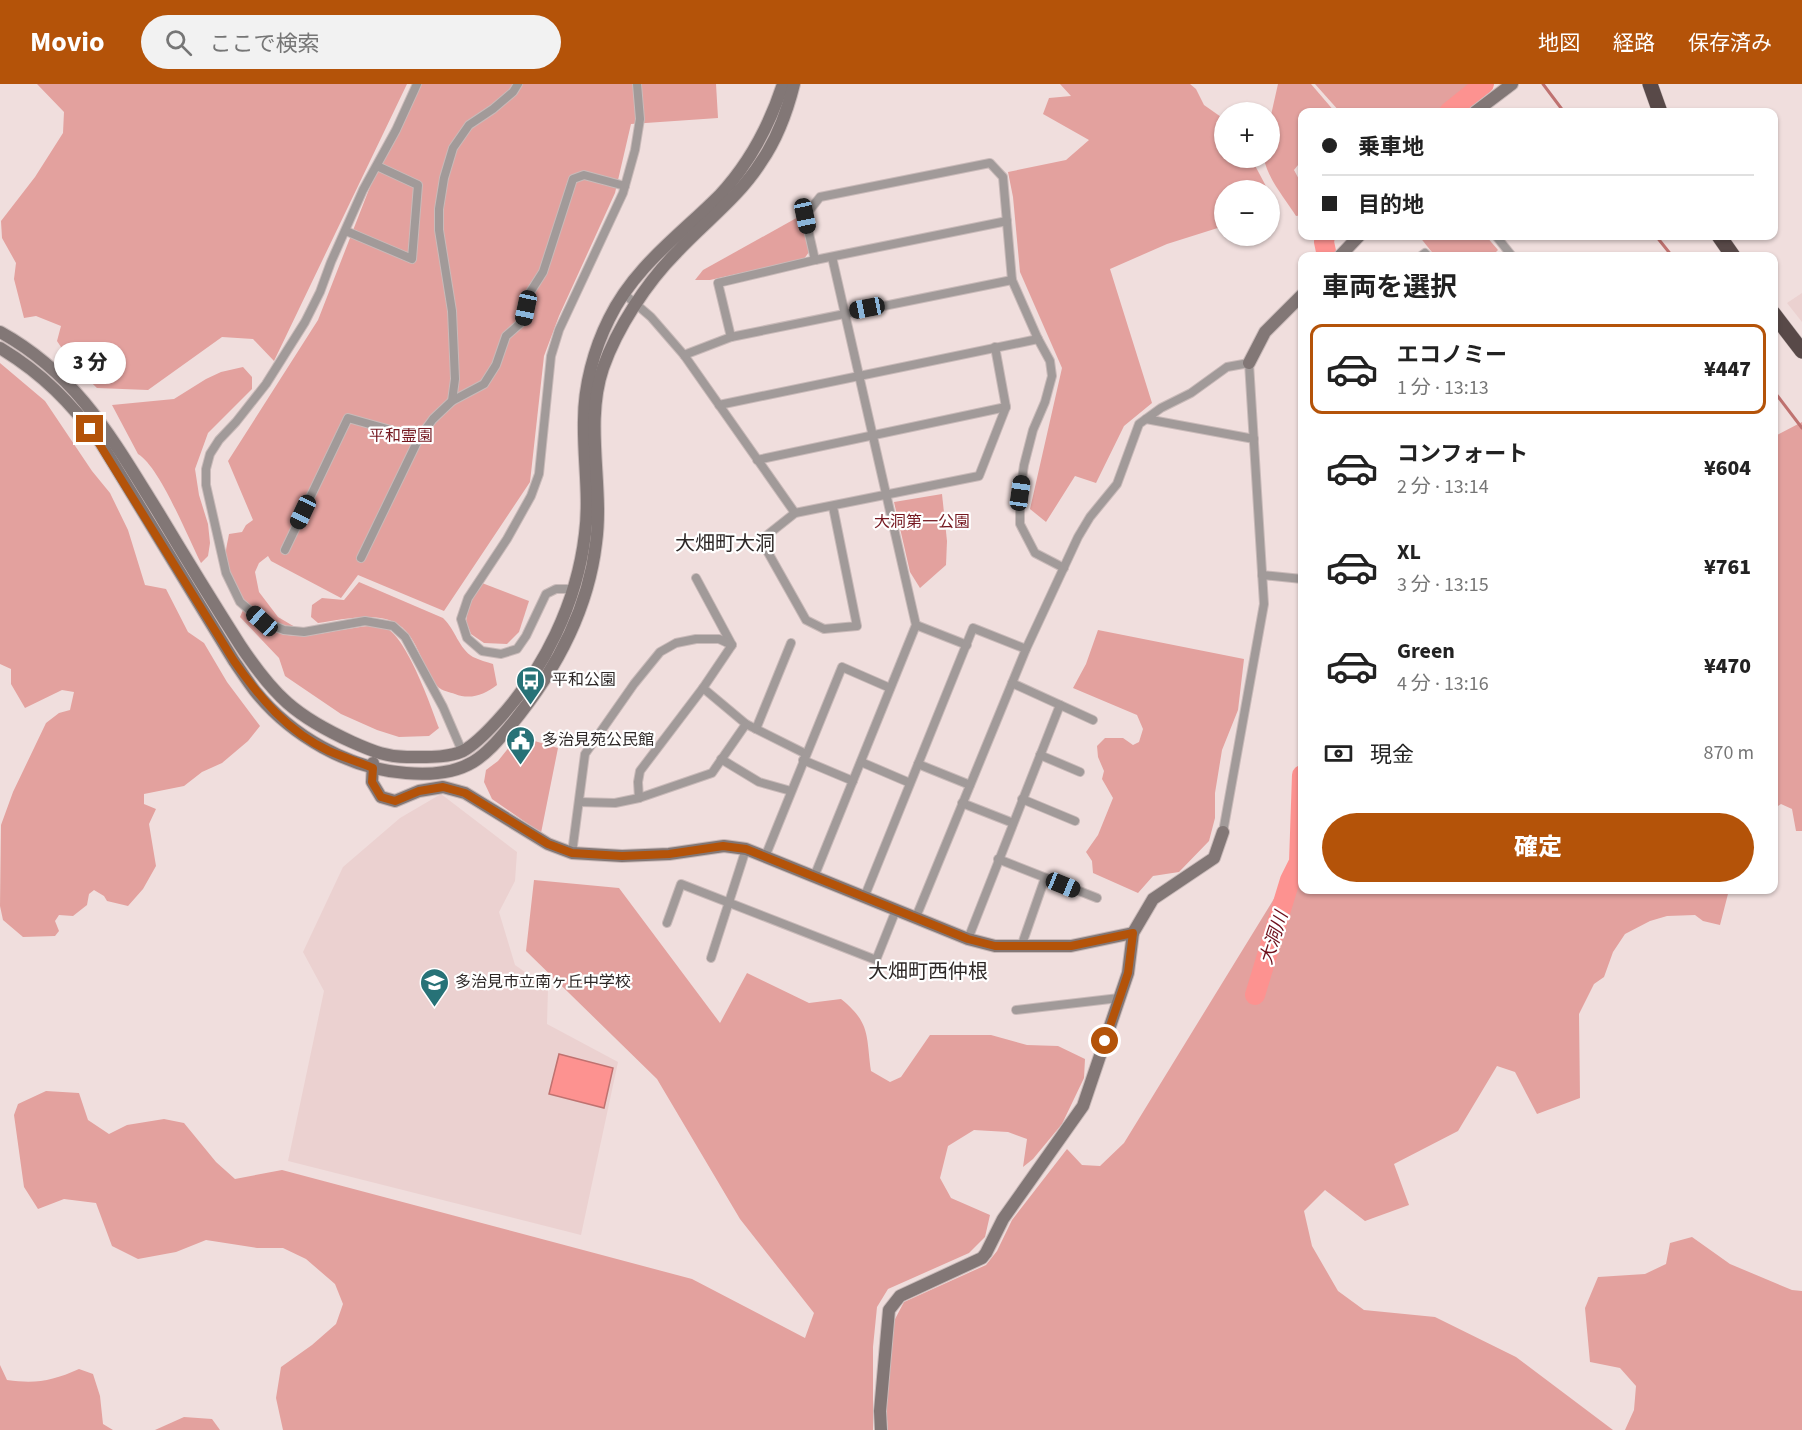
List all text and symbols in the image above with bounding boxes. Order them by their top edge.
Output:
search box [141,15,561,69]
text: Movio [30,22,105,62]
icon: search [162,26,195,59]
text: ここで検索 [210,28,320,60]
text: 地図 [1538,28,1580,58]
text: 経路 [1613,28,1655,58]
text: 保存済み [1688,28,1772,58]
map controls [1214,102,1280,246]
button: + [1214,102,1280,168]
text: 乗車地 [1358,131,1424,163]
button: − [1214,180,1280,246]
text: 目的地 [1358,189,1424,221]
car [792,197,818,235]
text: 車両を選択 [1322,268,1457,307]
car [513,289,539,327]
car [848,296,886,320]
text: エコノミー [1397,339,1507,371]
callout: 3 分 [54,342,126,384]
icon: car [1325,342,1379,396]
text: 3 分 [73,349,107,377]
text: ¥447 [1704,353,1751,385]
text: 1 分 · 13:13 [1397,374,1489,402]
route end [76,415,103,442]
park label: 平和霊園 [369,425,433,447]
text: コンフォート [1397,438,1528,470]
icon: car [1325,441,1379,495]
text: ¥604 [1704,452,1751,484]
text: 2 分 · 13:14 [1397,473,1489,501]
car [1009,474,1031,512]
car [287,492,319,532]
park label: 大洞第一公園 [874,511,970,533]
district label: 大畑町大洞 [675,530,775,558]
text: XL [1397,536,1421,568]
icon: car [1325,540,1379,594]
text: ¥761 [1704,551,1751,583]
text: 3 分 · 13:15 [1397,571,1489,599]
car [243,602,281,640]
text: Green [1397,635,1455,667]
icon: car [1325,639,1379,693]
text: ¥470 [1704,650,1751,682]
bus stop icon: 平和公園 [515,664,547,706]
place label: 平和公園 [552,669,616,691]
text: 4 分 · 13:16 [1397,670,1489,698]
public building icon: 多治見苑公民館 [505,724,537,766]
place label: 多治見苑公民館 [542,729,654,751]
icon: cash [1322,737,1355,770]
text: 現金 [1370,739,1414,771]
text: 870 m [1704,739,1754,767]
button: 確定 [1322,813,1754,882]
car [1043,870,1083,900]
water label: 大洞川 [1254,907,1295,968]
district label: 大畑町西仲根 [868,958,988,986]
school or university icon: 多治見市立南ヶ丘中学校 [418,966,450,1008]
place label: 多治見市立南ヶ丘中学校 [455,971,631,993]
route start [1091,1027,1118,1054]

